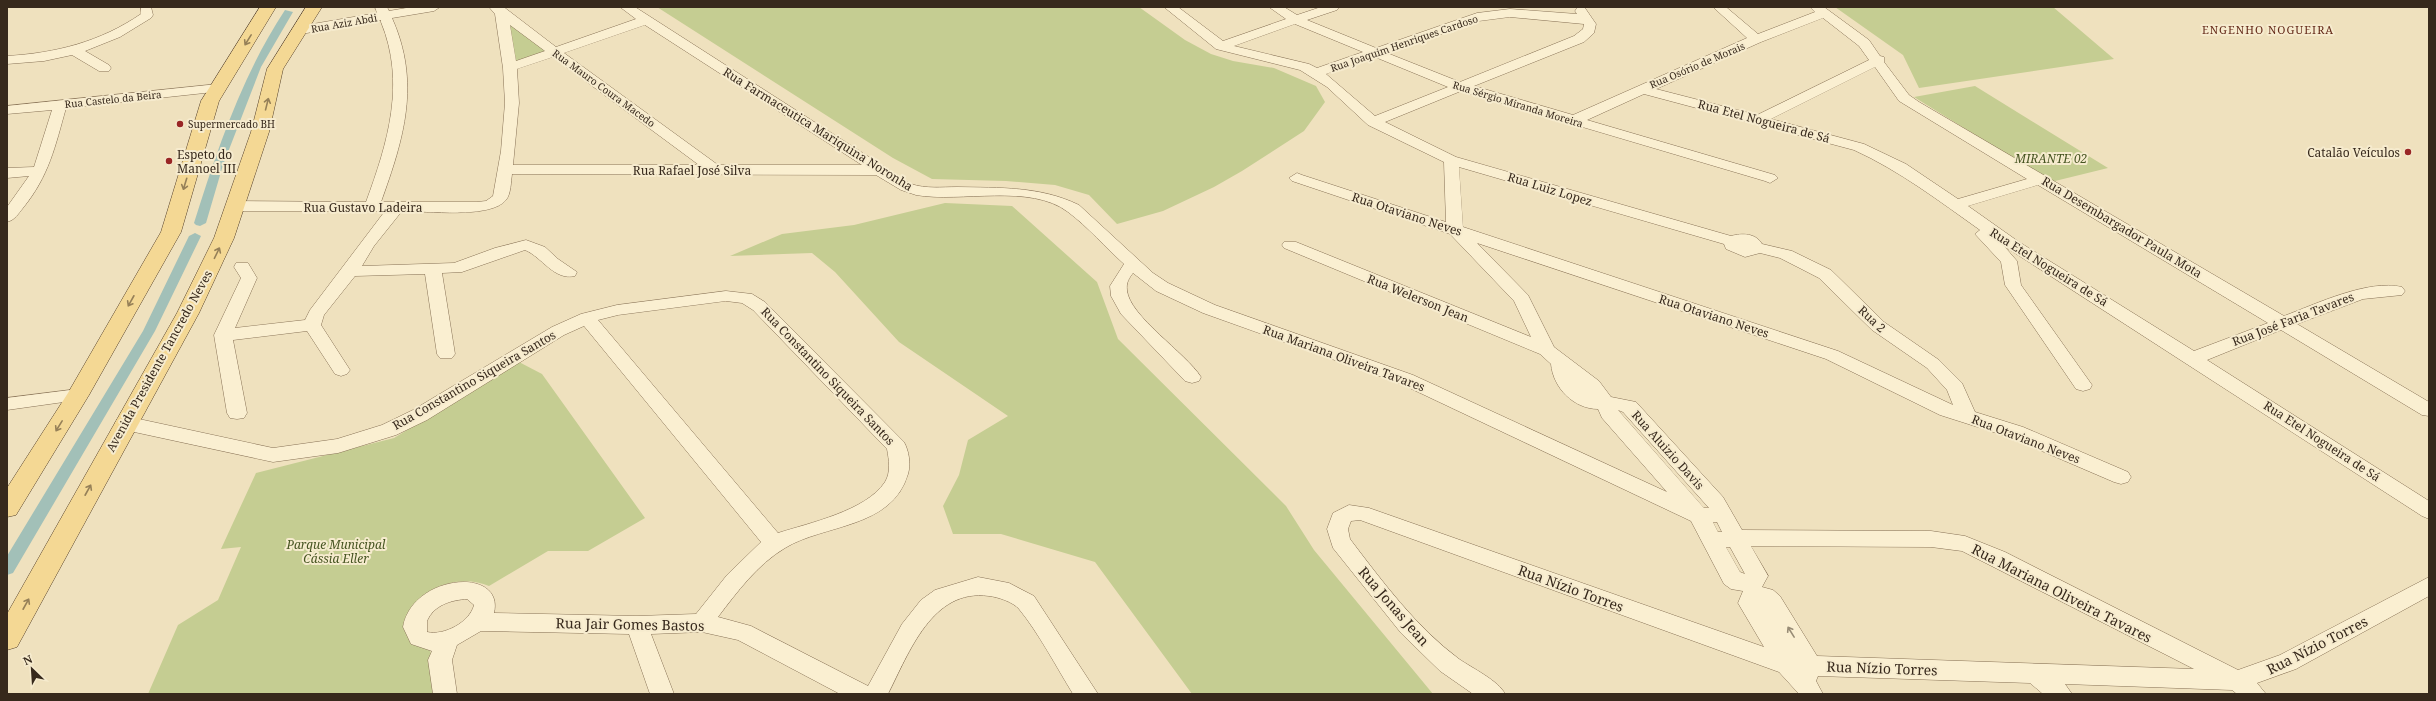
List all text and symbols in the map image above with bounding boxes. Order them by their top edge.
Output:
street label: Rua Aziz Abdi [310,10,379,36]
street label: Rua Joaquim Henriques Cardoso [1328,11,1480,75]
district label: ENGENHO NOGUEIRA [2202,22,2334,37]
one-way arrow [244,34,252,45]
street label: Rua Osório de Morais [1647,38,1747,91]
street label: Rua Mauro Coura Macedo [550,46,658,130]
street label: Rua Farmaceutica Mariquina Noronha [720,63,916,195]
street label: Rua Sérgio Miranda Moreira [1451,77,1585,131]
street label: Rua Castelo da Beira [64,87,163,111]
street label: Rua Etel Nogueira de Sá [1696,95,1832,147]
one-way arrow [263,97,271,110]
place label: Supermercado BH [188,117,275,131]
marker: Supermercado BH [175,119,185,129]
place label: Catalão Veículos [2307,144,2400,161]
place label: Espeto do Manoel III [177,146,236,177]
marker: Catalão Veículos [2403,147,2413,157]
park label: MIRANTE 02 [2014,150,2088,167]
marker: Espeto do Manoel III [164,156,174,166]
street label: Rua Rafael José Silva [633,162,751,179]
street label: Rua Luiz Lopez [1505,168,1595,210]
street label: Rua Desembargador Paula Mota [2039,172,2205,282]
one-way arrow [181,177,188,190]
street label: Rua Otaviano Neves [1350,188,1464,240]
street label: Rua Gustavo Ladeira [304,199,423,216]
street label: Rua Etel Nogueira de Sá [1987,224,2111,310]
one-way arrow [214,248,221,260]
street label: Avenida Presidente Tancredo Neves [102,267,216,455]
street label: Rua Welerson Jean [1365,270,1471,326]
street label: Rua José Faria Tavares [2230,288,2356,350]
street label: Rua Otaviano Neves [1657,290,1771,342]
one-way arrow [127,295,134,307]
street label: Rua 2 [1854,302,1890,336]
street label: Rua Constantino Siqueira Santos [757,303,899,449]
street label: Rua Mariana Oliveira Tavares [1261,321,1427,395]
street label: Rua Constantino Siqueira Santos [389,326,559,434]
street label: Rua Etel Nogueira de Sá [2260,397,2384,485]
street label: Rua Aluizio Davis [1628,407,1708,493]
street label: Rua Otaviano Neves [1969,410,2083,468]
one-way arrow [55,420,63,431]
one-way arrow [85,485,92,497]
park label: Parque Municipal Cássia Eller [285,536,386,567]
street label: Rua Mariana Oliveira Tavares [1969,539,2155,647]
street label: Rua Nízio Torres [1516,560,1626,616]
street label: Rua Jonas Jean [1354,562,1434,650]
one-way arrow [22,599,30,611]
street label: Rua Nízio Torres [2263,611,2371,679]
street label: Rua Jair Gomes Bastos [556,613,704,635]
one-way arrow [1787,627,1795,638]
north arrow [12,649,52,689]
text: N [20,651,35,668]
street label: Rua Nízio Torres [1826,657,1938,679]

